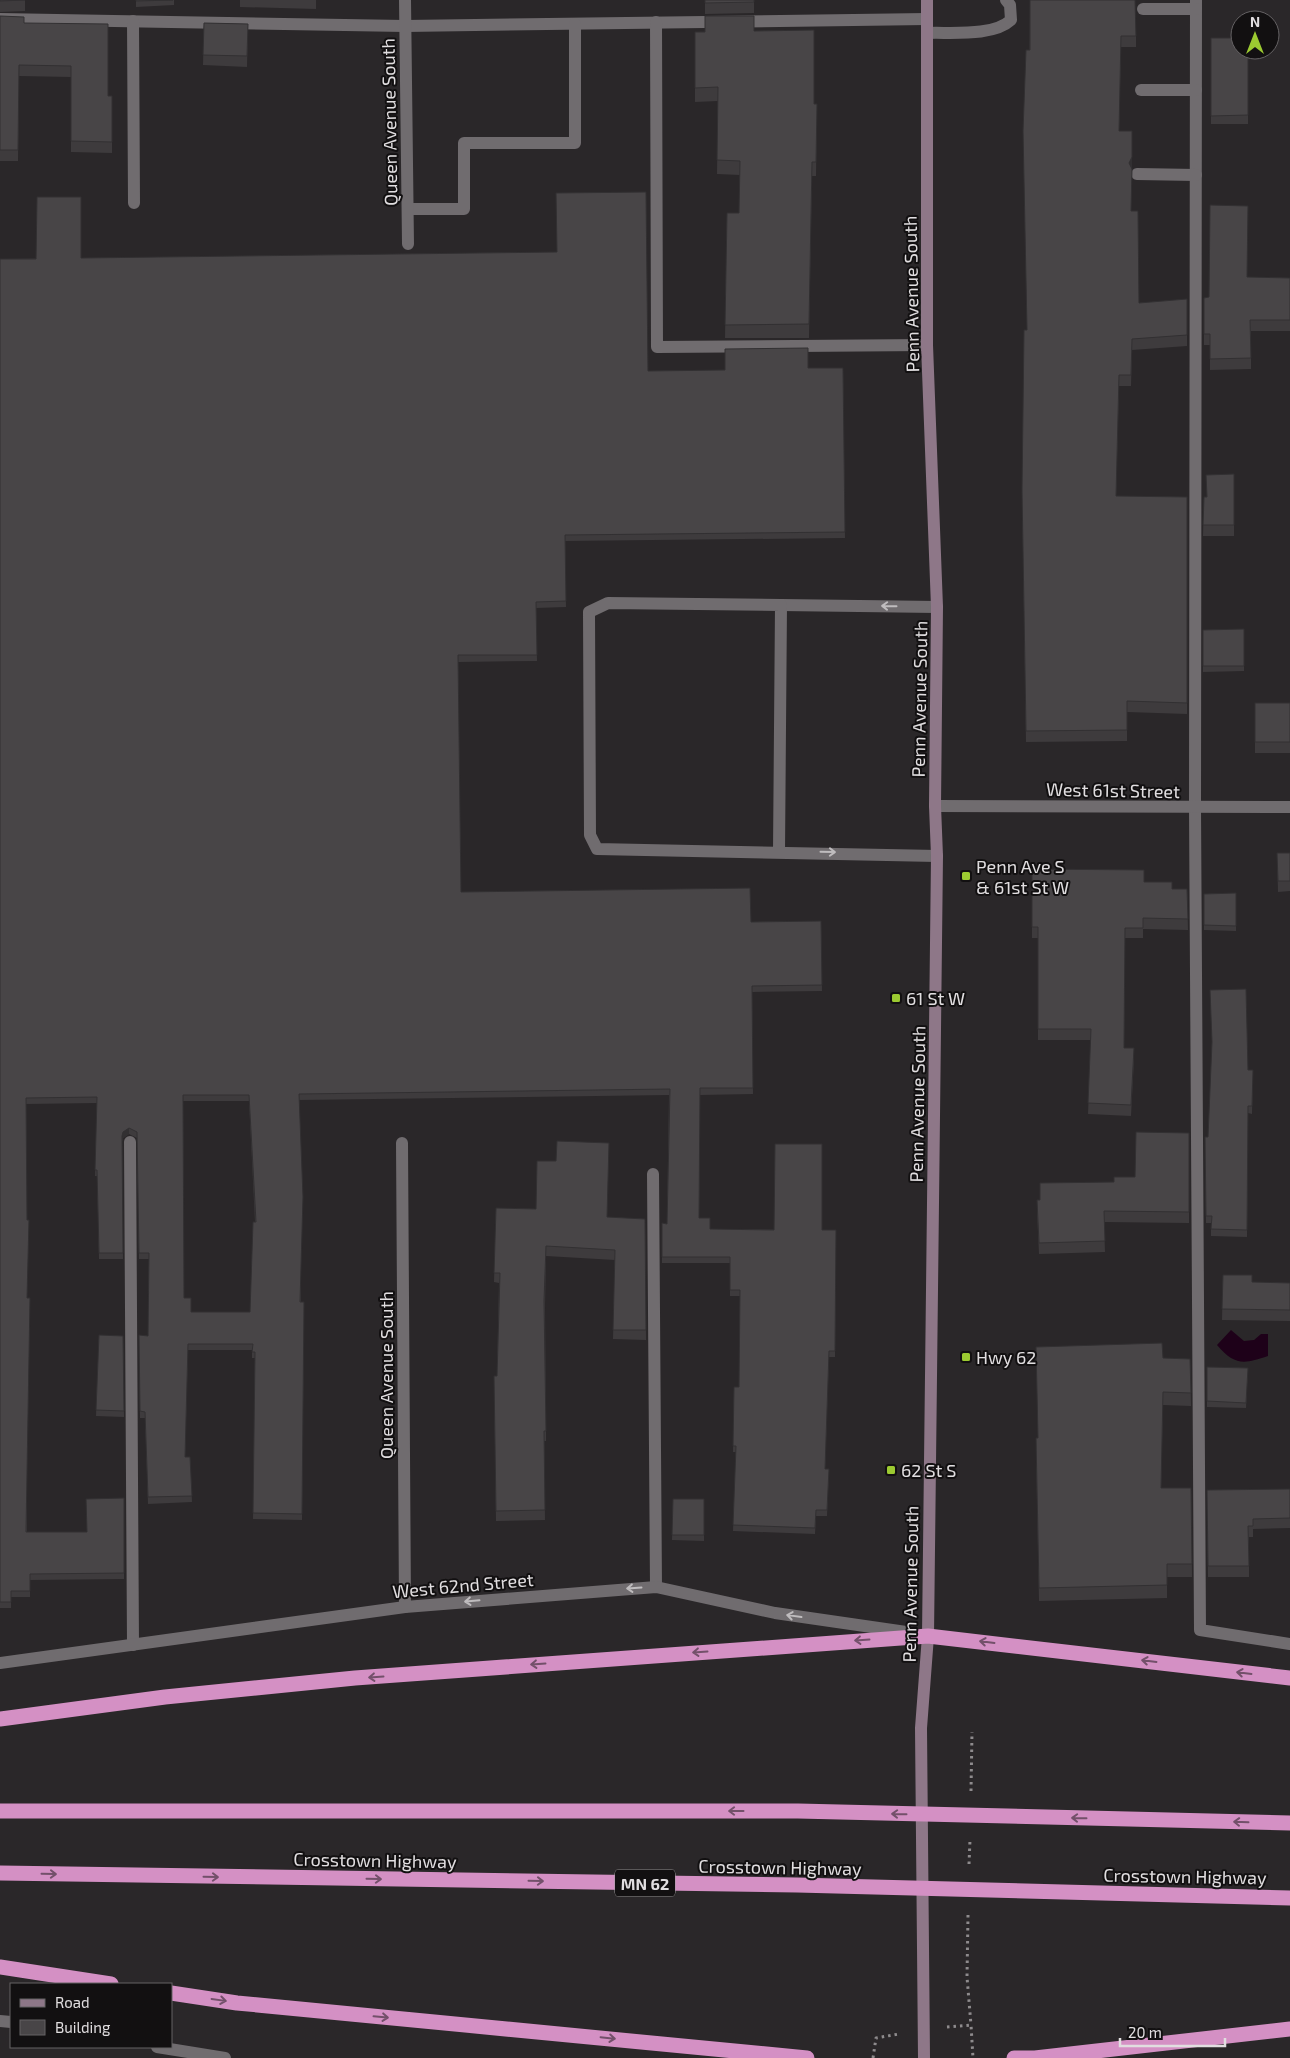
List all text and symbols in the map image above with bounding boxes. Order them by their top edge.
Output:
north arrow [1230,10,1280,60]
text: N [1250,13,1260,30]
street label: Queen Avenue South [377,38,401,206]
street label: Penn Avenue South [899,215,923,373]
one-way arrow [881,601,897,610]
street label: Penn Avenue South [907,620,931,778]
street label: West 61st Street [1046,778,1180,802]
one-way arrow [820,848,836,857]
place label: Penn Ave S & 61st St W [976,855,1069,898]
marker: Penn Ave S & 61st St W [960,870,972,882]
place label: 61 St W [906,987,965,1009]
marker: 61 St W [890,992,902,1004]
street label: Penn Avenue South [905,1025,929,1183]
street label: Queen Avenue South [375,1291,397,1459]
place label: Hwy 62 [976,1346,1036,1368]
marker: Hwy 62 [960,1351,972,1363]
place label: 62 St S [901,1459,956,1481]
marker: 62 St S [885,1464,897,1476]
street label: Penn Avenue South [898,1505,922,1663]
street label: West 62nd Street [391,1568,535,1602]
one-way arrow [626,1584,642,1593]
one-way arrow [464,1597,480,1606]
one-way arrow [786,1610,802,1620]
one-way arrow [854,1635,870,1645]
one-way arrow [980,1637,996,1647]
one-way arrow [692,1648,708,1657]
one-way arrow [1141,1656,1157,1666]
one-way arrow [530,1660,546,1669]
one-way arrow [1236,1668,1252,1678]
one-way arrow [368,1672,384,1681]
one-way arrow [729,1806,745,1816]
one-way arrow [891,1809,908,1819]
one-way arrow [1071,1813,1088,1823]
one-way arrow [1234,1817,1250,1826]
street label: Crosstown Highway [293,1848,457,1872]
street label: Crosstown Highway [698,1855,862,1879]
street label: Crosstown Highway [1103,1864,1267,1888]
one-way arrow [40,1869,56,1879]
road number: MN 62 [615,1870,675,1896]
one-way arrow [203,1872,219,1881]
one-way arrow [365,1874,381,1884]
one-way arrow [528,1877,544,1886]
legend [10,1983,172,2048]
text: Road [55,1993,90,2011]
one-way arrow [211,1996,227,2006]
one-way arrow [373,2012,389,2022]
scale bar [1120,2016,1225,2048]
text: Building [55,2018,111,2036]
text: 20 m [1128,2023,1162,2041]
one-way arrow [600,2034,616,2043]

